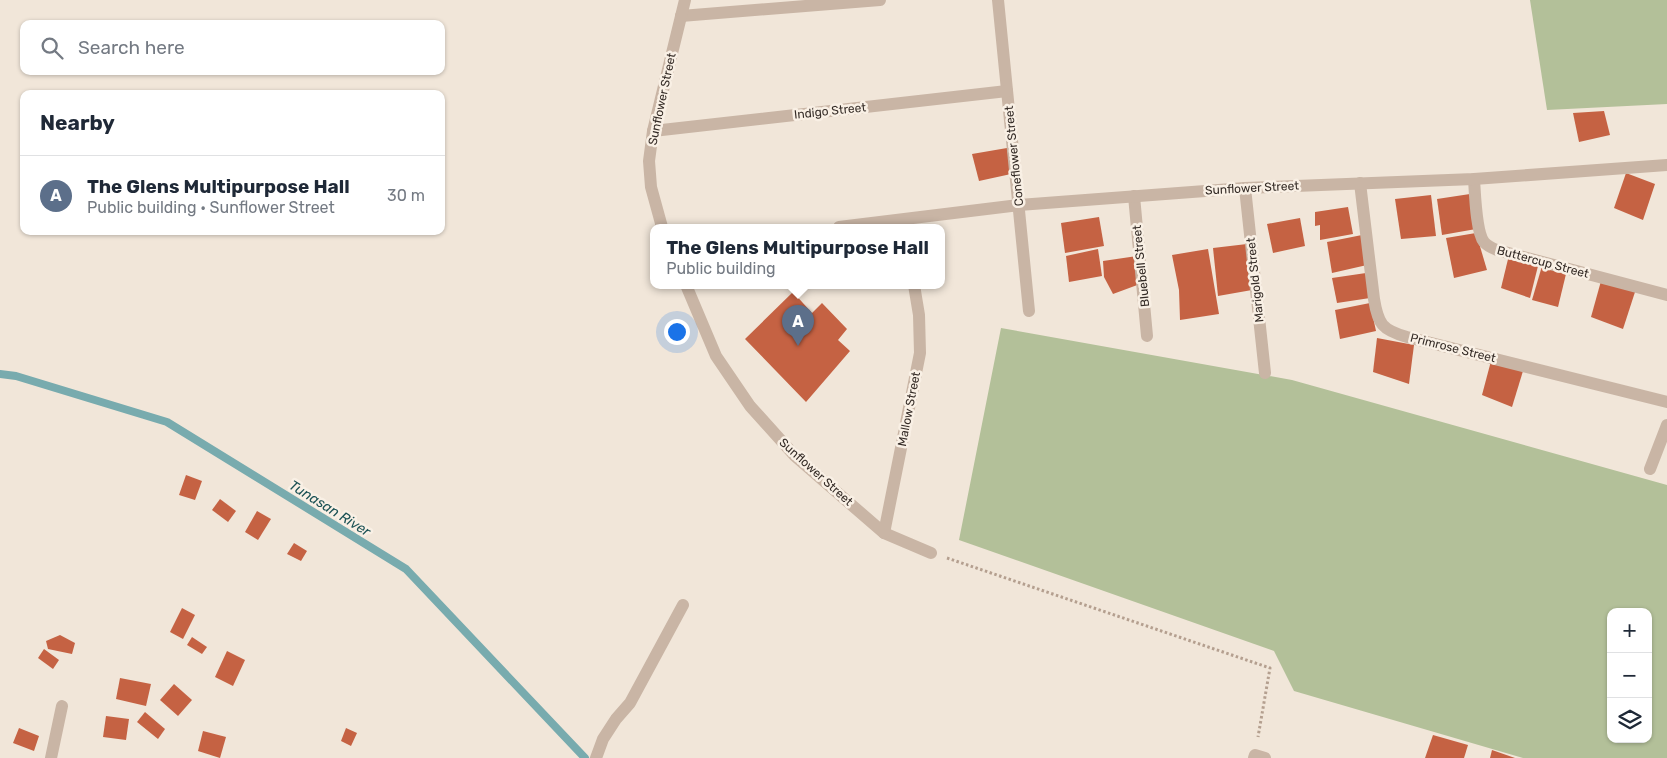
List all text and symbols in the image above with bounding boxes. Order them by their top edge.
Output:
search box [20,20,445,75]
icon: search [38,34,66,62]
text: Search here [78,36,185,59]
street label: Sunflower Street [645,51,679,146]
street label: Indigo Street [793,100,867,122]
street label: Coneflower Street [1002,105,1026,207]
text: Nearby [40,110,115,135]
text: The Glens Multipurpose Hall [87,175,350,198]
street label: Sunflower Street [1205,179,1300,197]
text: A [50,186,62,205]
text: 30 m [387,186,425,205]
text: Public building · Sunflower Street [87,198,335,217]
popup [650,224,945,289]
street label: Bluebell Street [1130,224,1152,308]
text: The Glens Multipurpose Hall [666,236,929,259]
street label: Marigold Street [1244,237,1266,323]
street label: Buttercup Street [1496,243,1591,281]
text: Public building [666,259,776,278]
pin: A [782,305,814,346]
your location [664,319,690,345]
street label: Primrose Street [1409,331,1498,365]
street label: Mallow Street [895,370,923,447]
street label: Sunflower Street [776,435,856,509]
water label: Tunasan River [286,477,374,541]
map controls [1607,608,1652,743]
button: + [1607,608,1652,653]
button: − [1607,653,1652,698]
button: layers [1607,698,1652,743]

